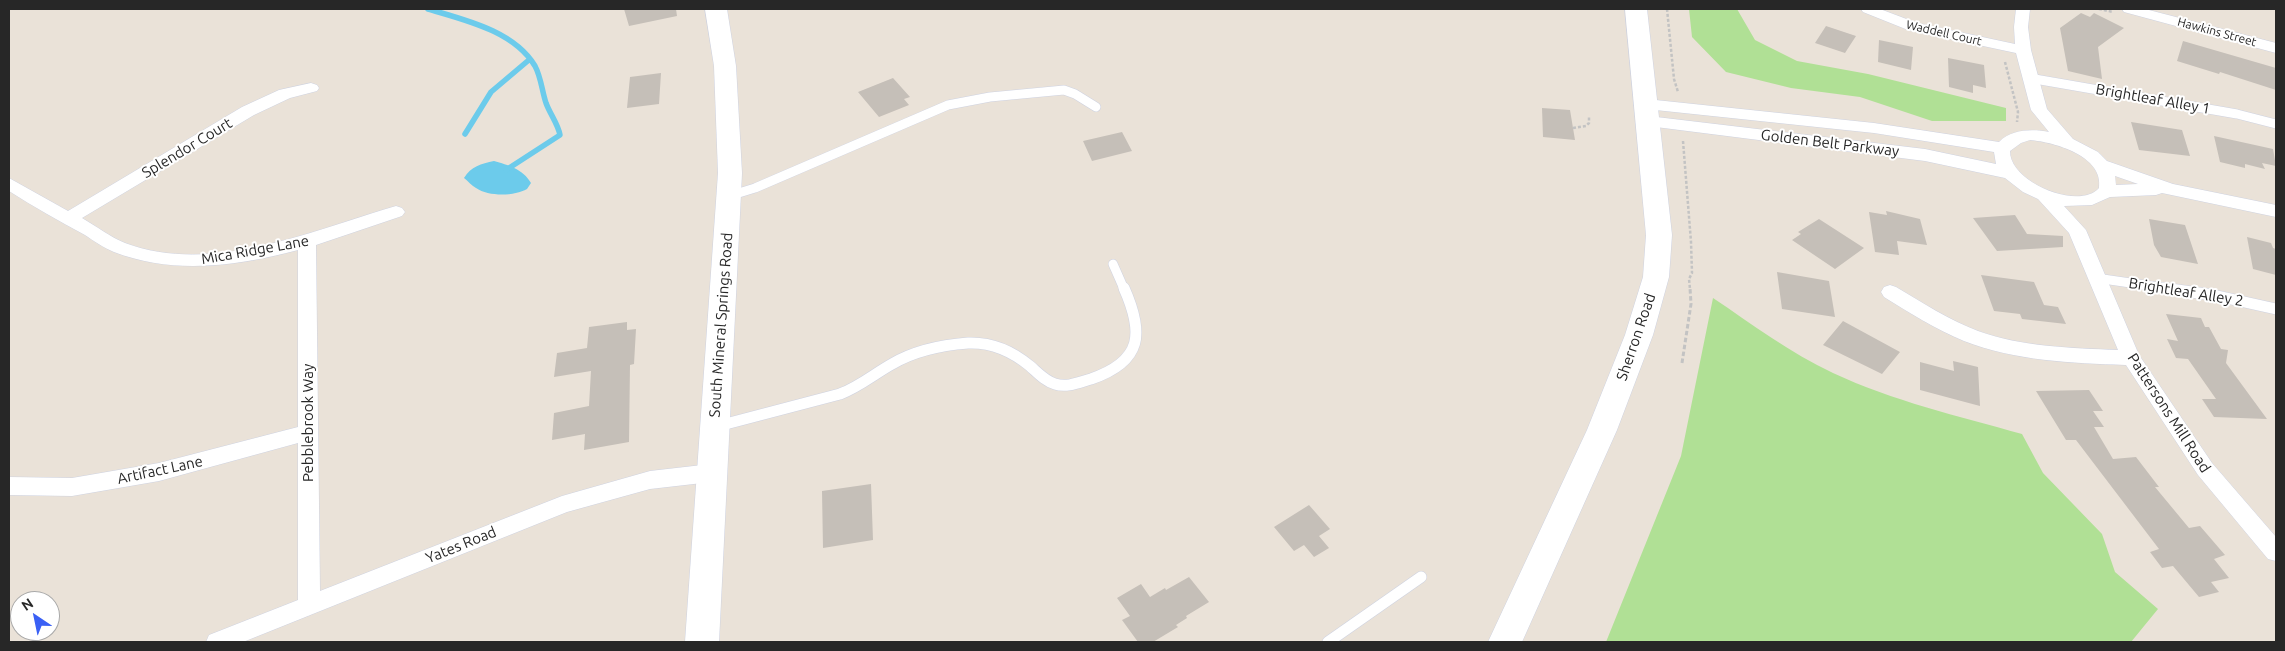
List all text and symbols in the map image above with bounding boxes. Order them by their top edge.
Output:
street label: Hawkins Street [2176,15,2258,49]
street label: Waddell Court [1905,17,1983,49]
street label: Brightleaf Alley 1 [2094,80,2212,118]
street label: Splendor Court [139,114,235,182]
street label: Golden Belt Parkway [1760,126,1900,160]
street label: Mica Ridge Lane [200,232,310,268]
street label: South Mineral Springs Road [706,232,736,418]
street label: Brightleaf Alley 2 [2127,274,2245,310]
street label: Sherron Road [1613,291,1659,383]
street label: Pattersons Mill Road [2124,350,2214,476]
street label: Pebblebrook Way [299,364,317,482]
street label: Artifact Lane [116,452,204,488]
street label: Yates Road [423,523,499,567]
north arrow [10,591,60,641]
text: N [18,595,36,614]

